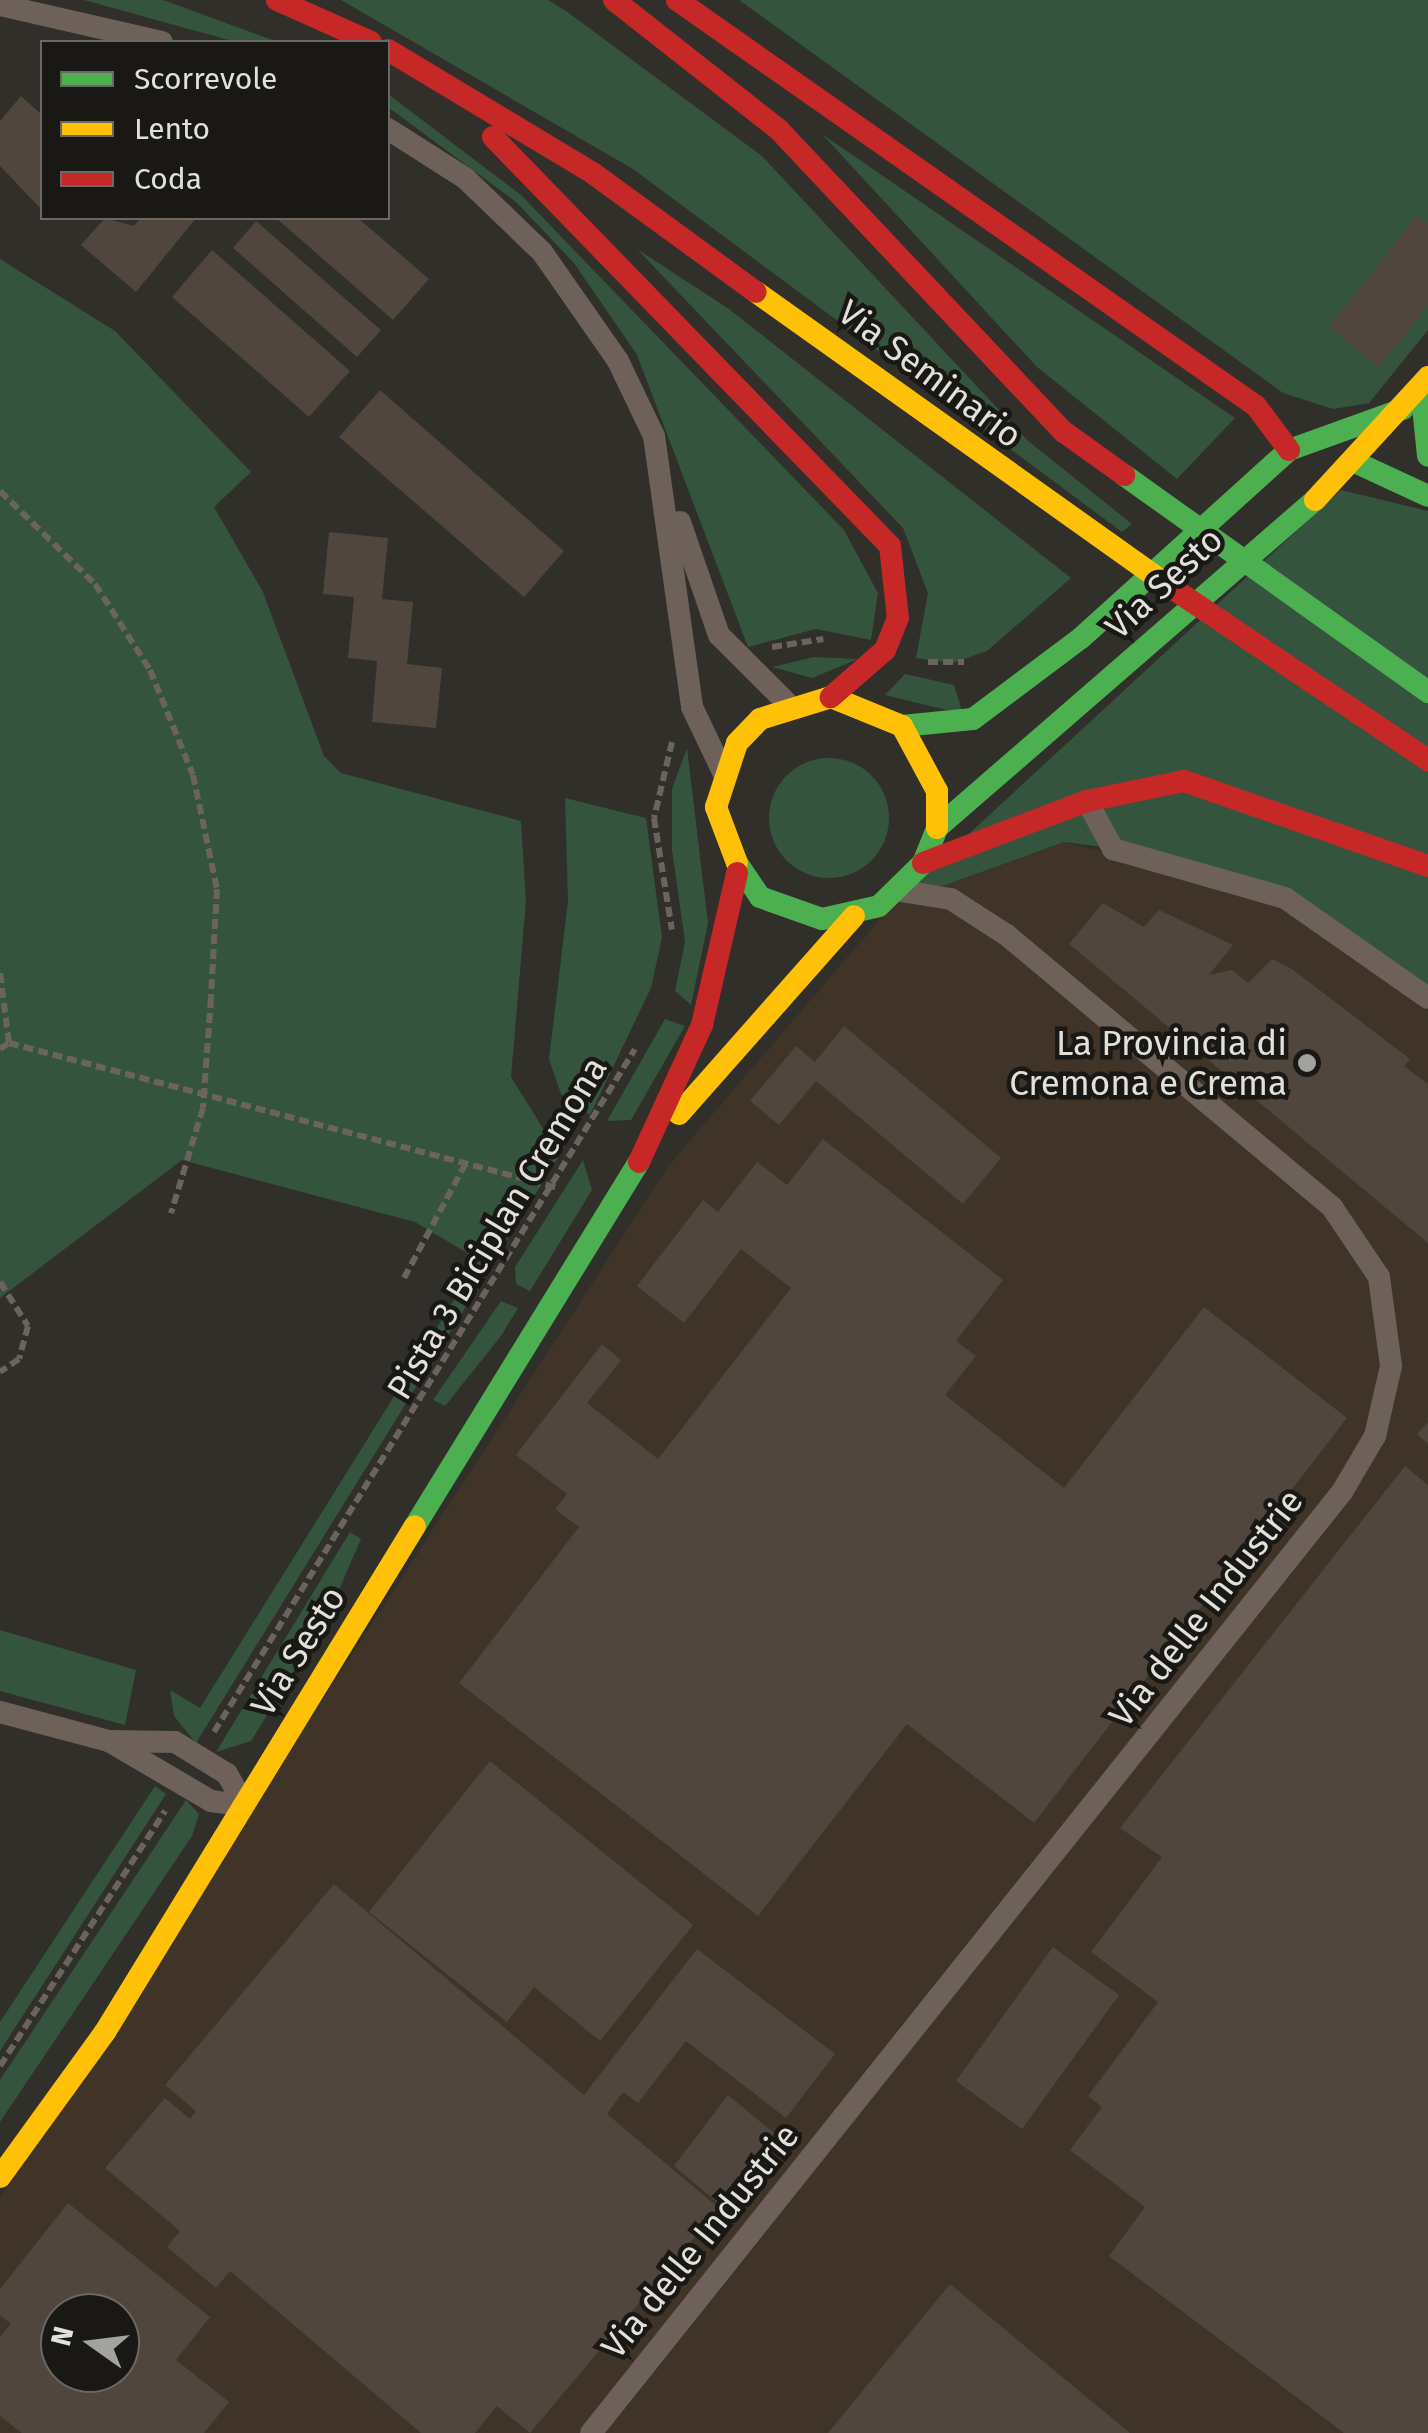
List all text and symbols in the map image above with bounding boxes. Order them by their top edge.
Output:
legend [40,40,390,220]
text: Scorrevole [134,61,277,97]
text: Lento [134,111,210,147]
text: Coda [134,161,202,197]
street label: Via Seminario [830,291,1030,457]
street label: Via Sesto [1097,518,1231,648]
place label: La Provincia di Cremona e Crema [1009,1022,1287,1104]
street label: Pista 3 Biciplan Cremona [378,1049,616,1407]
marker: La Provincia di Cremona e Crema [1296,1052,1318,1074]
street label: Via delle Industrie [1100,1481,1312,1735]
street label: Via Sesto [242,1579,354,1723]
street label: Via delle Industrie [592,2115,808,2367]
north arrow [40,2293,140,2393]
text: N [44,2323,81,2349]

